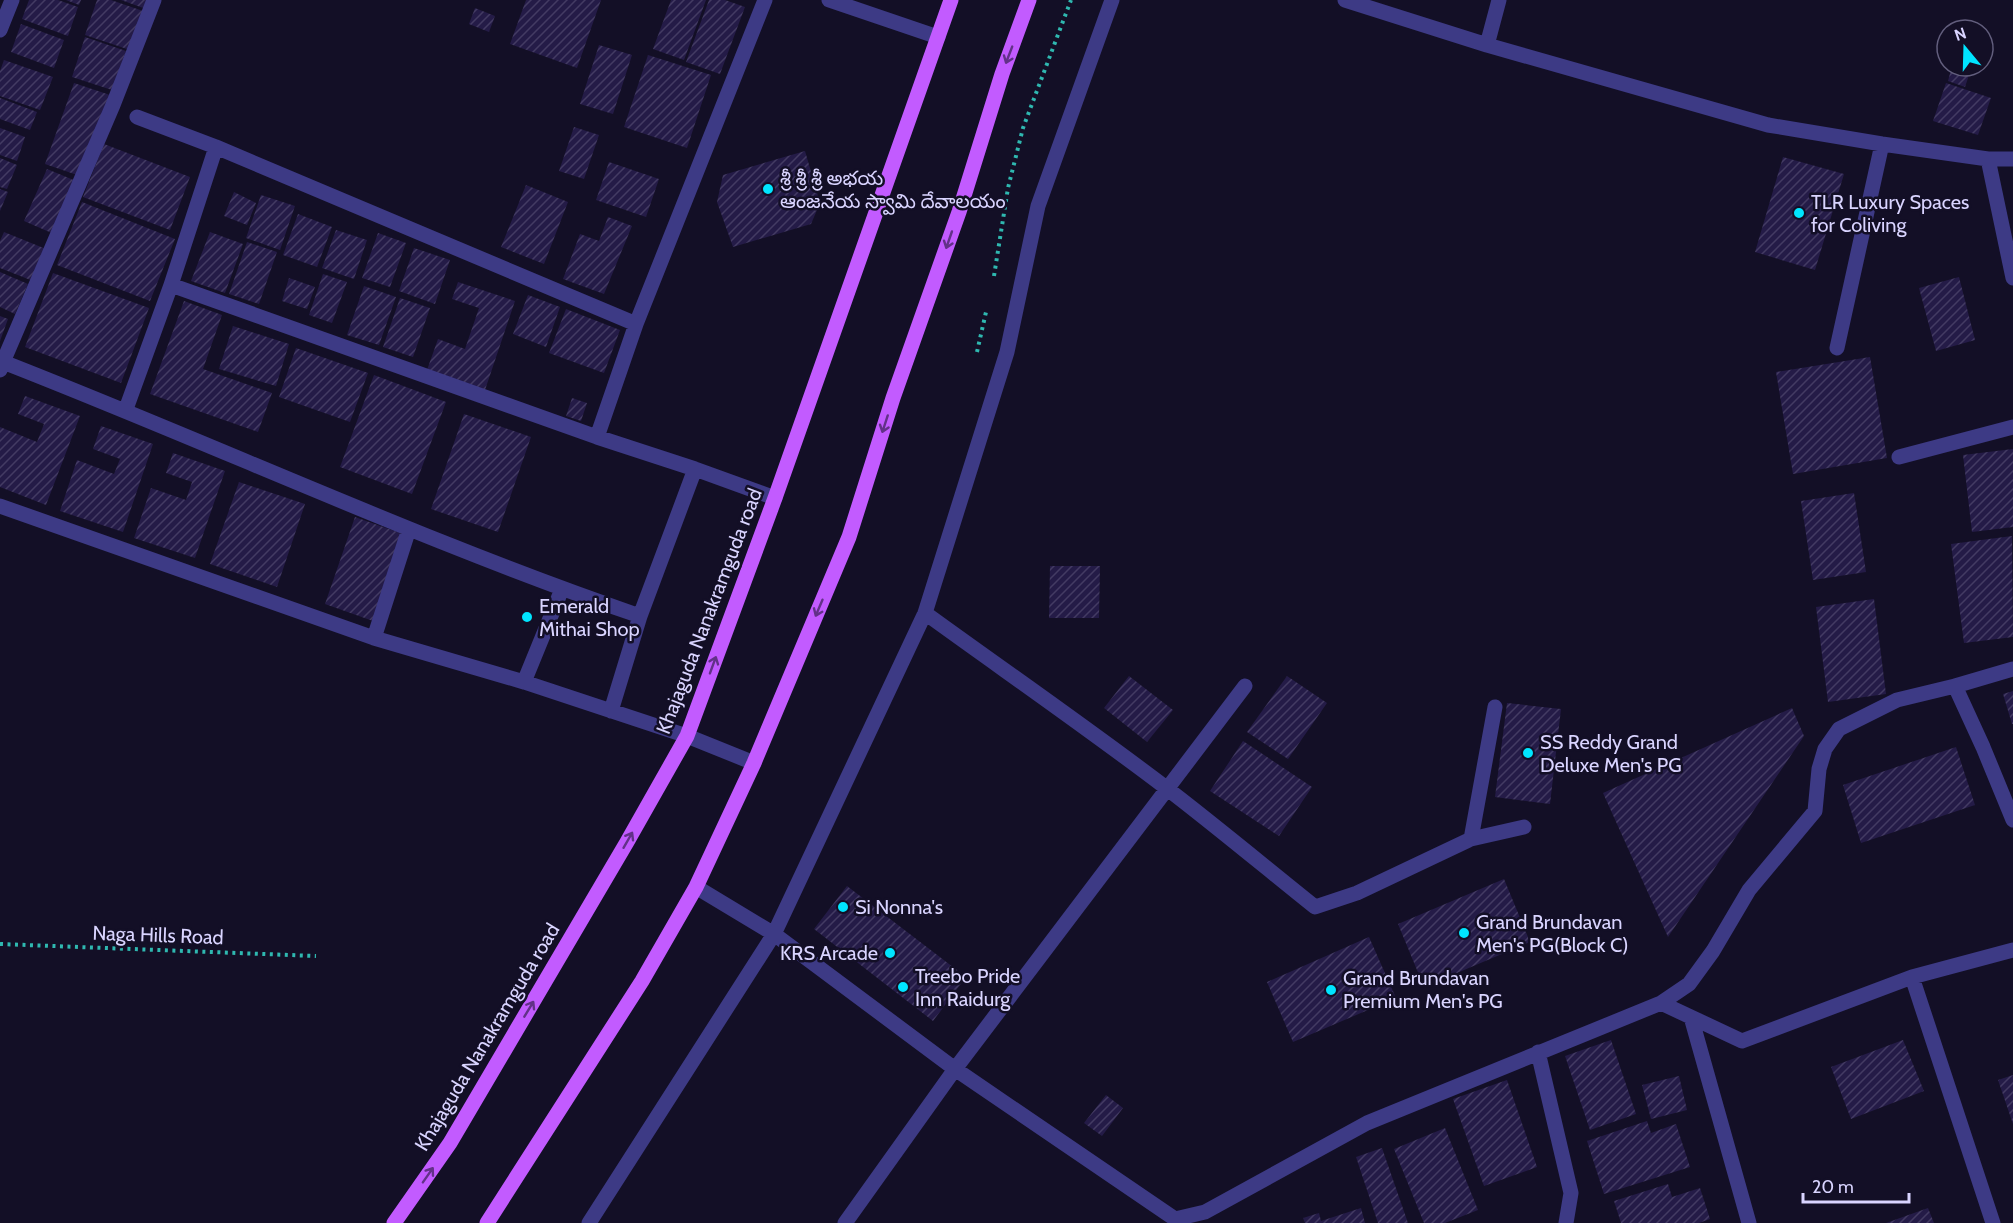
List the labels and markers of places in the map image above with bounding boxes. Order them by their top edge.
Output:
place label: శ్రీ శ్రీ శ్రీ అభయ ఆంజనేయ స్వామి దేవాలయం [780,166,1006,215]
marker: శ్రీ శ్రీ శ్రీ అభయ ఆంజనేయ స్వామి దేవాలయం [761,182,775,196]
place label: TLR Luxury Spaces for Coliving [1811,190,1969,237]
marker: TLR Luxury Spaces for Coliving [1792,206,1806,220]
place label: Emerald Mithai Shop [539,594,640,641]
marker: Emerald Mithai Shop [520,610,534,624]
place label: SS Reddy Grand Deluxe Men's PG [1540,730,1682,777]
marker: SS Reddy Grand Deluxe Men's PG [1521,746,1535,760]
place label: Si Nonna's [855,895,943,919]
marker: Si Nonna's [836,900,850,914]
place label: Grand Brundavan Men's PG(Block C) [1476,910,1628,957]
marker: Grand Brundavan Men's PG(Block C) [1457,926,1471,940]
place label: KRS Arcade [780,941,878,965]
marker: KRS Arcade [883,946,897,960]
place label: Treebo Pride Inn Raidurg [915,964,1020,1011]
place label: Grand Brundavan Premium Men's PG [1343,966,1503,1013]
marker: Treebo Pride Inn Raidurg [896,980,910,994]
marker: Grand Brundavan Premium Men's PG [1324,983,1338,997]

